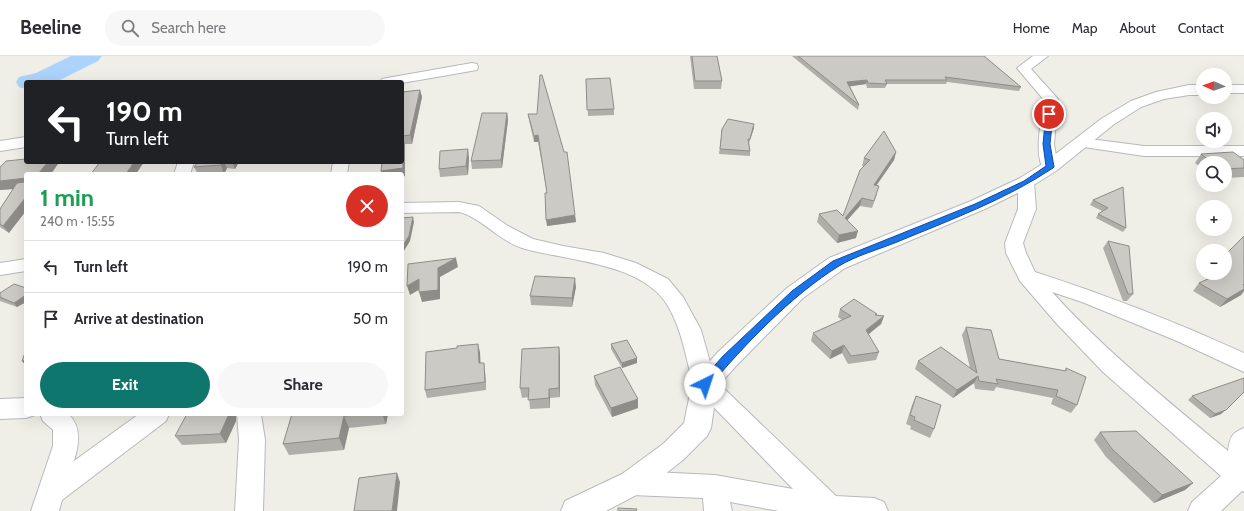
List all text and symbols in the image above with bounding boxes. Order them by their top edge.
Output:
search box [105,10,385,46]
text: Beeline [20,16,81,39]
icon: search [119,17,141,39]
text: Search here [151,19,226,37]
text: Home [1013,19,1050,37]
text: Map [1072,19,1097,37]
text: About [1119,19,1156,37]
text: Contact [1178,19,1224,37]
north arrow [1196,68,1232,104]
map controls [1196,68,1232,280]
text: 190 m [106,94,182,128]
icon: left [40,96,92,148]
pin [1032,97,1066,131]
icon: arrive [1038,103,1060,125]
button: sound [1196,112,1232,148]
text: Turn left [106,128,169,150]
button: search [1196,156,1232,192]
text: 1 min [40,183,94,212]
button: close [346,185,388,227]
button: + [1196,200,1232,236]
text: 240 m · 15:55 [40,213,115,229]
button: − [1196,244,1232,280]
icon: left [40,256,62,278]
text: Turn left [74,258,128,276]
text: 190 m [348,258,388,276]
icon: arrive [40,308,62,330]
text: Arrive at destination [74,310,204,328]
text: 50 m [353,310,388,328]
button: Exit [40,362,210,408]
button: Share [218,362,388,408]
position arrow [684,363,726,405]

